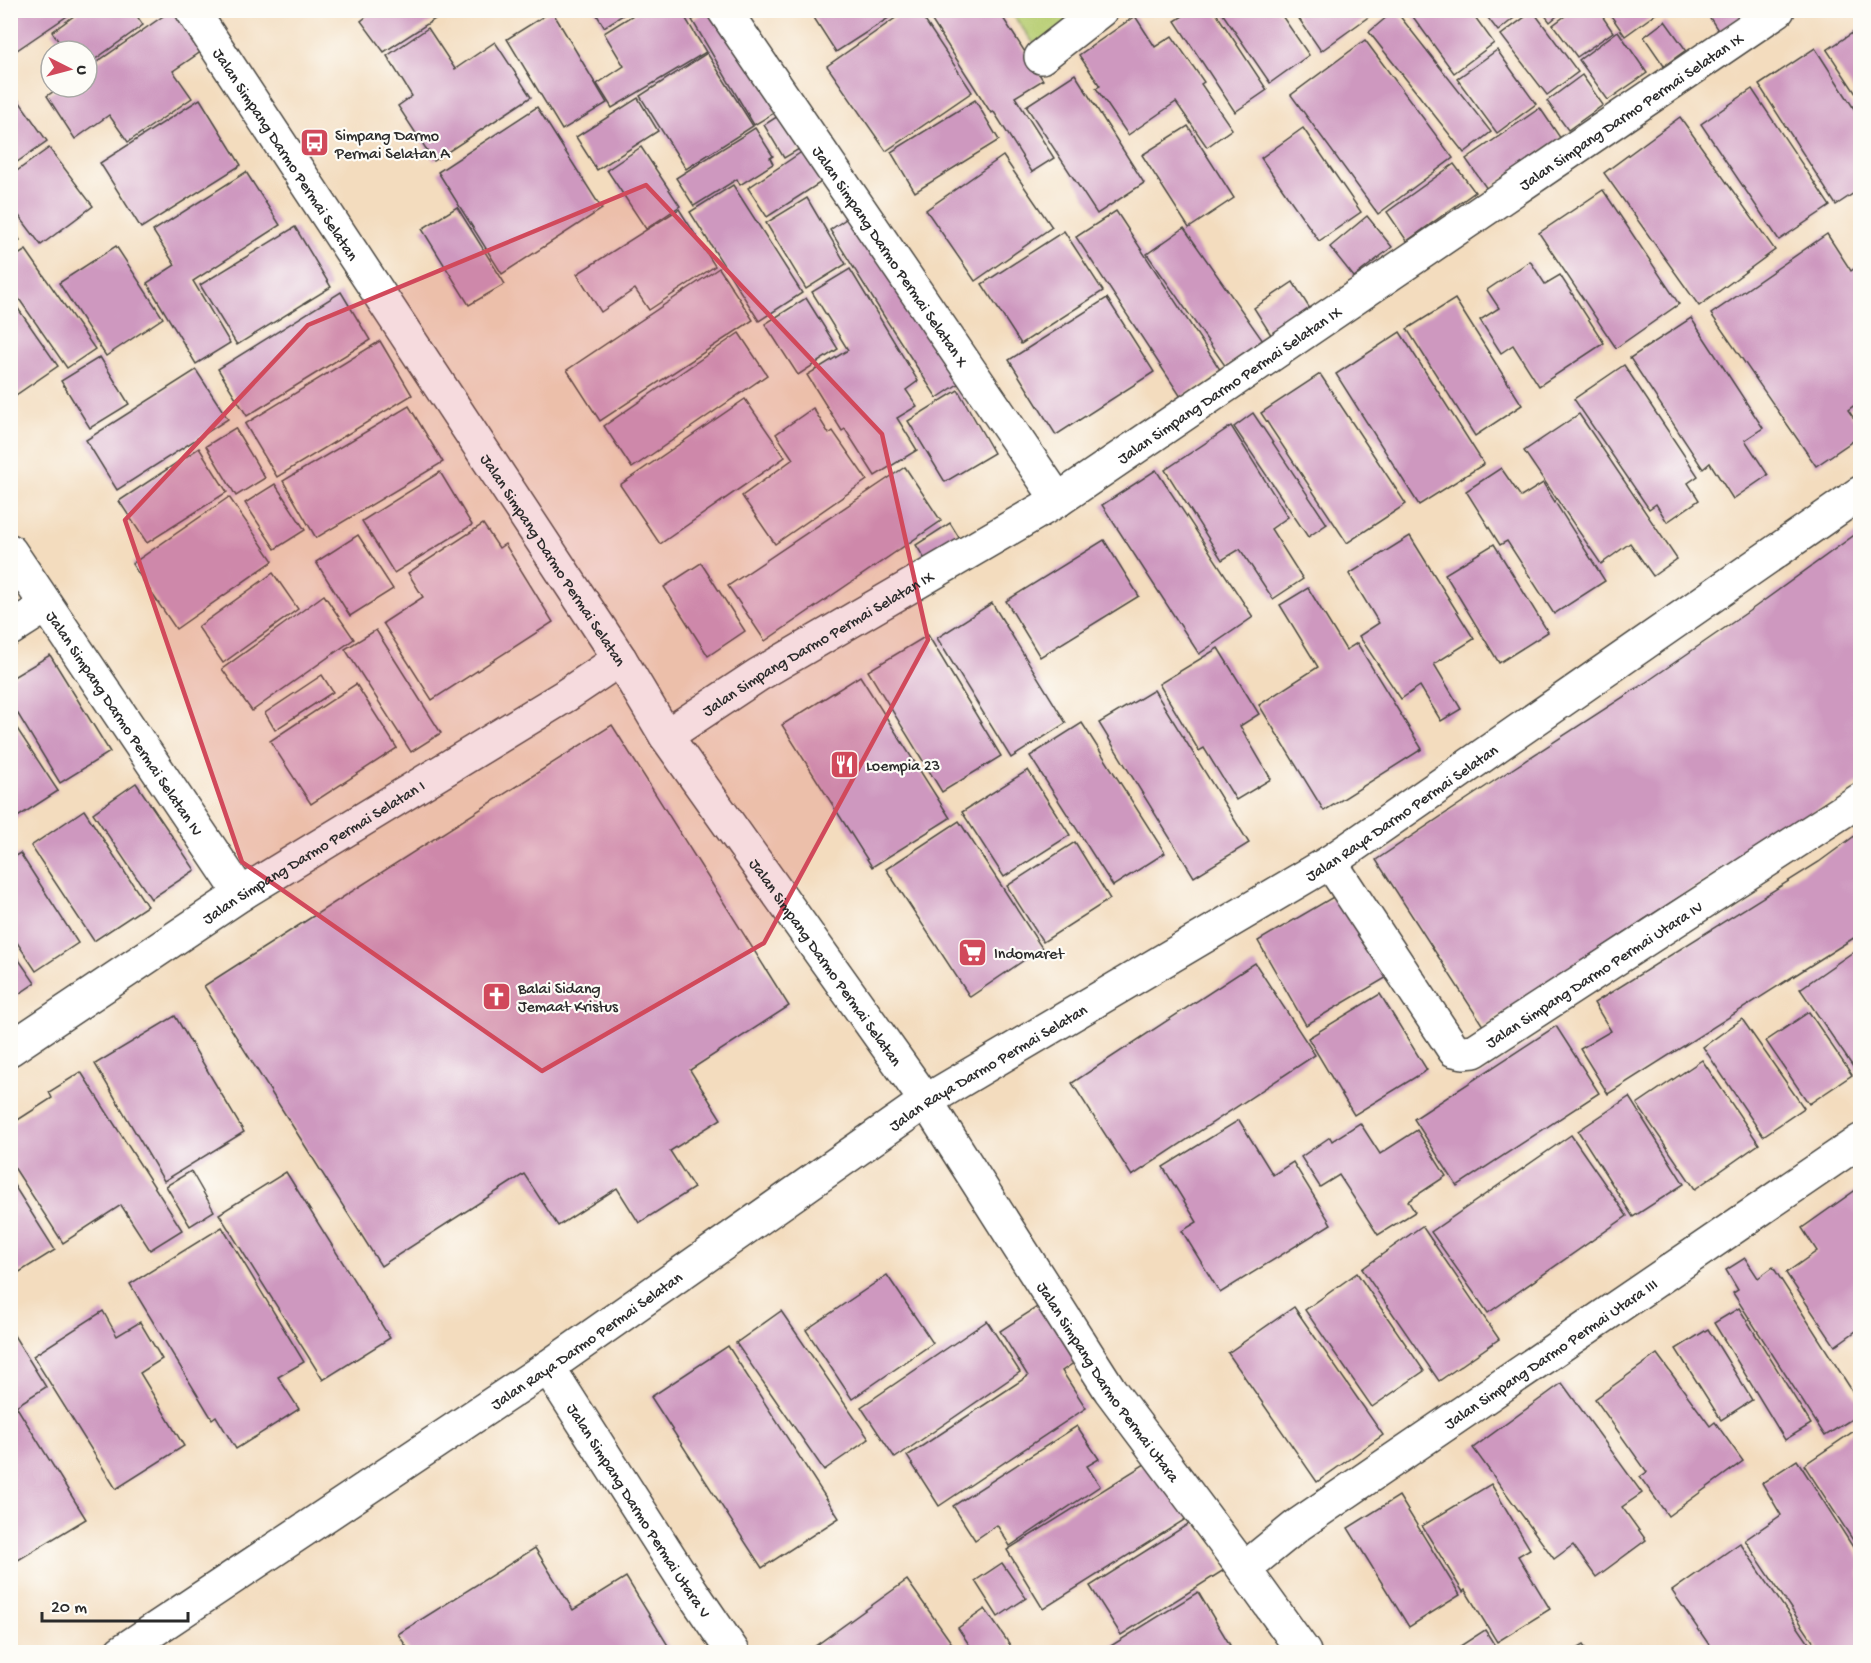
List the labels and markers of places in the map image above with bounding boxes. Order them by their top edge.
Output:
bus stop icon: Simpang Darmo Permai Selatan A [298,127,330,159]
place label: Simpang Darmo Permai Selatan A [334,128,451,165]
restaurant icon: Loempia 23 [829,748,861,780]
place label: Loempia 23 [866,758,940,777]
supermarket icon: Indomaret [957,936,989,968]
place label: Indomaret [994,946,1065,965]
church icon: Balai Sidang Jemaat Kristus [481,980,513,1012]
place label: Balai Sidang Jemaat Kristus [517,981,619,1018]

